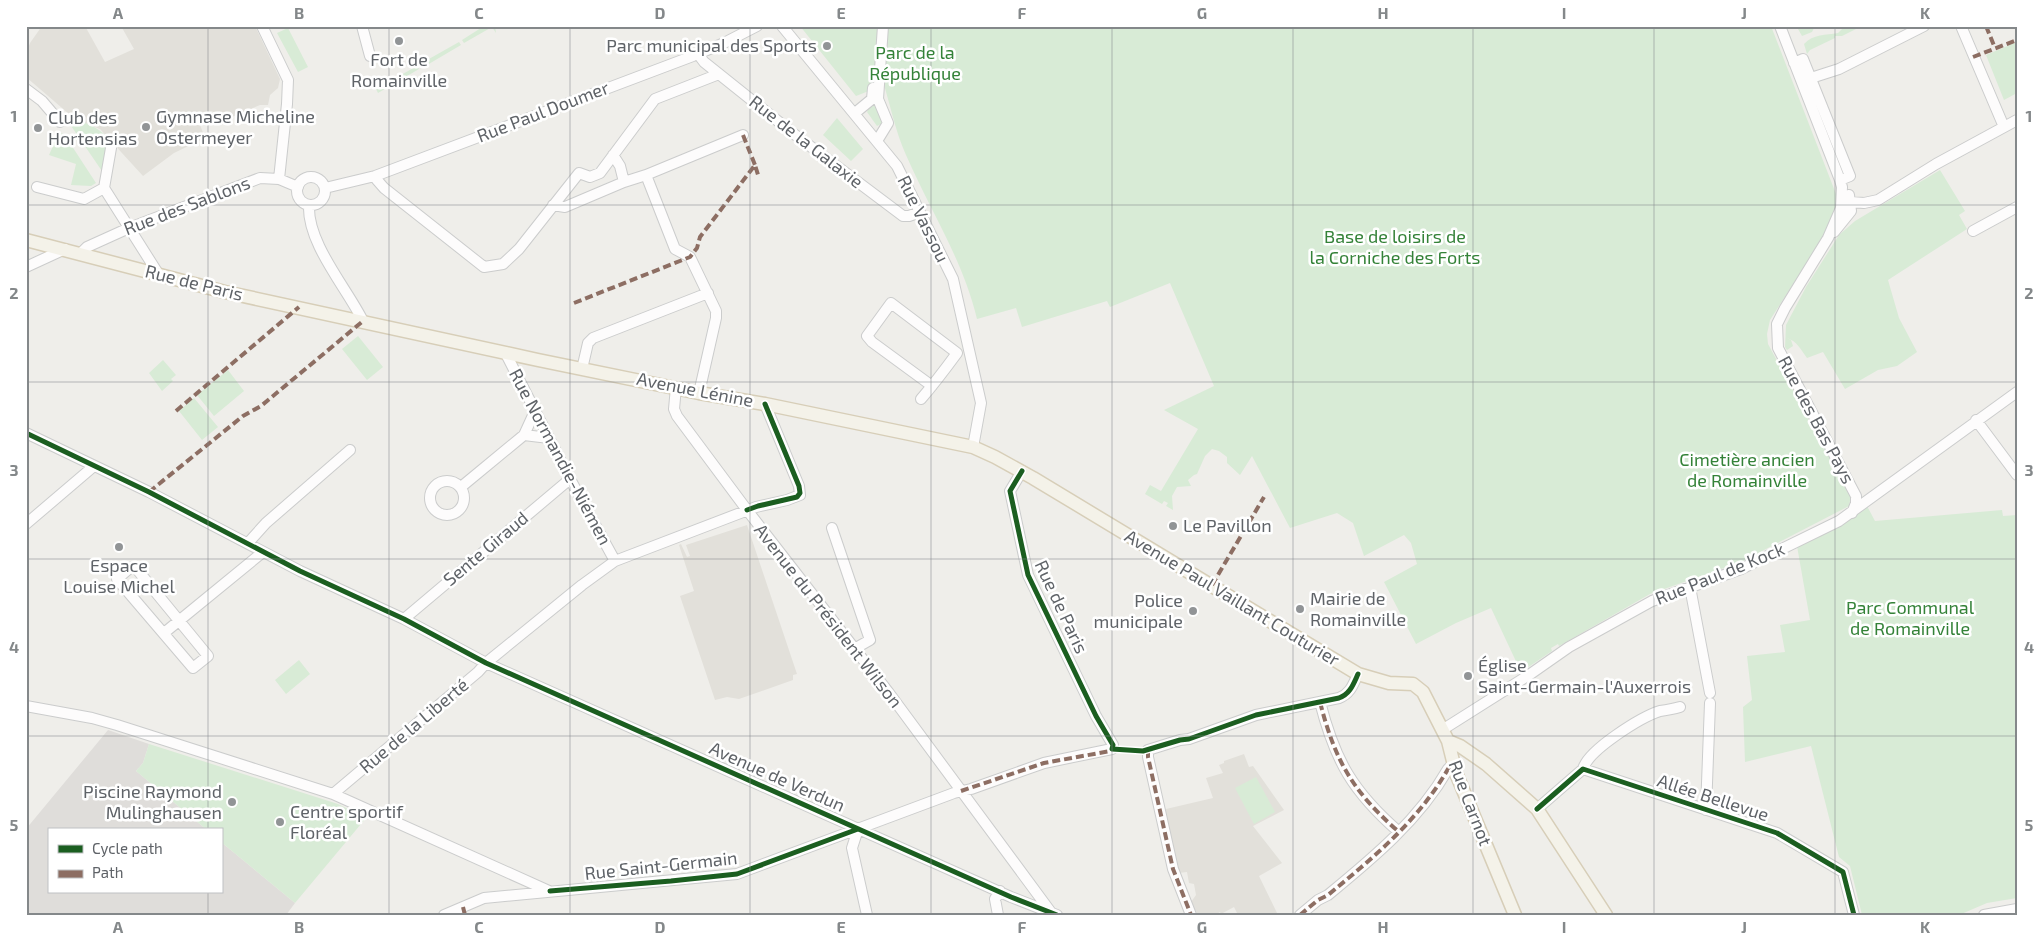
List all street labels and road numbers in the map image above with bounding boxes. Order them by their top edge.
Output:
street label: Rue Paul Doumer [473,76,612,146]
street label: Rue de la Galaxie [745,90,868,192]
street label: Rue des Sablons [120,171,253,239]
street label: Rue Vassou [893,172,954,266]
street label: Rue de Paris [143,259,246,305]
street label: Rue des Bas Pays [1774,352,1860,487]
street label: Rue Normandie-Niémen [505,365,617,548]
street label: Avenue Lénine [635,367,755,411]
street label: Sente Giraud [438,506,532,590]
street label: Avenue du Président Wilson [750,519,908,712]
street label: Avenue Paul Vaillant Couturier [1121,524,1344,670]
street label: Rue Paul de Kock [1652,537,1787,609]
street label: Rue de Paris [1031,556,1093,657]
street label: Rue de la Liberté [354,673,472,777]
street label: Avenue de Verdun [706,736,849,816]
street label: Rue Carnot [1445,757,1497,849]
street label: Allée Bellevue [1655,769,1772,825]
street label: Rue Saint-Germain [583,846,738,884]

